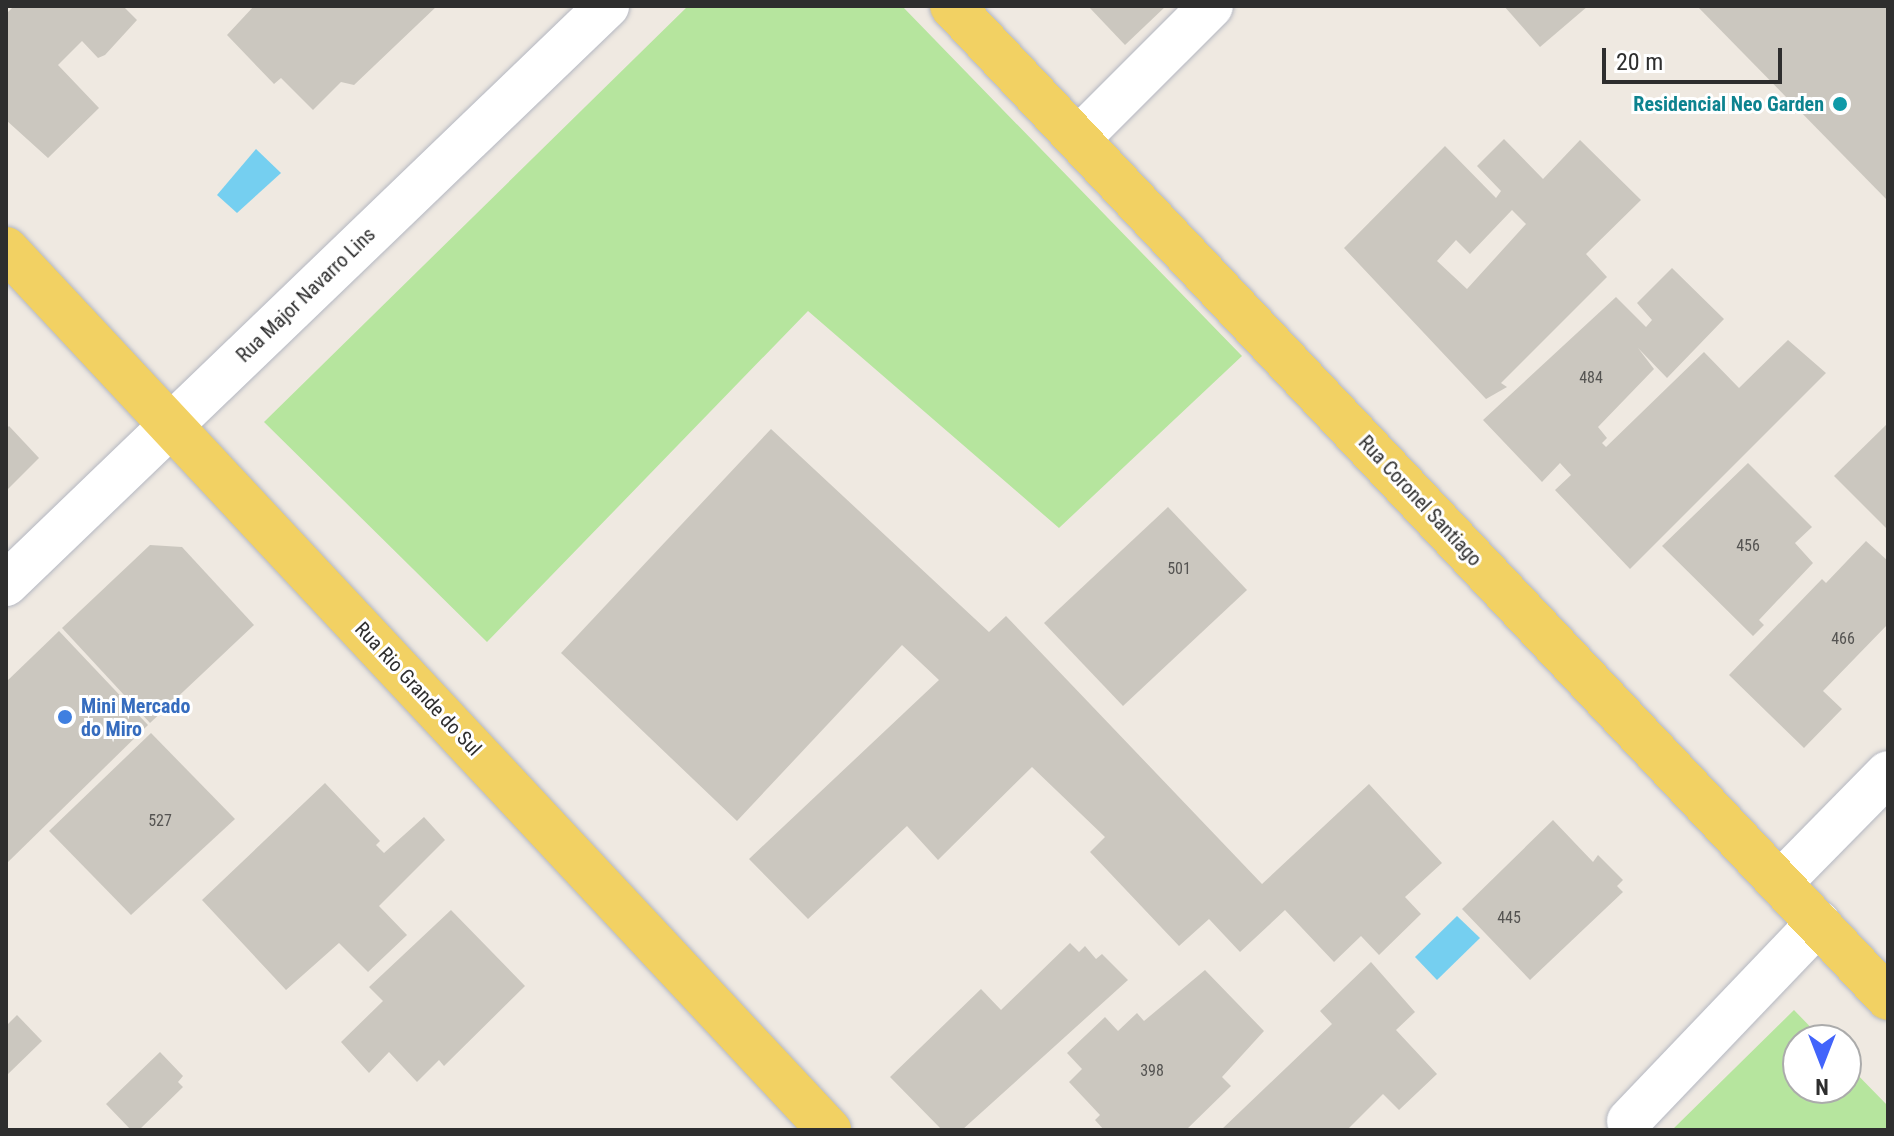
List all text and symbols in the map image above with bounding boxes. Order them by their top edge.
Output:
scale bar [1606,32,1786,82]
text: 20 m [1616,48,1663,76]
place label: Residencial Neo Garden [1633,92,1824,116]
marker: Residencial Neo Garden [1831,95,1849,113]
street label: Rua Major Navarro Lins [232,223,380,367]
house number: 484 [1579,368,1603,388]
street label: Rua Coronel Santiago [1353,431,1487,571]
house number: 456 [1736,536,1760,556]
house number: 501 [1167,559,1191,579]
street label: Rua Rio Grande do Sul [350,617,486,761]
house number: 466 [1831,629,1855,649]
place label: Mini Mercado do Miro [81,694,190,741]
marker: Mini Mercado do Miro [56,708,74,726]
house number: 527 [148,811,172,831]
house number: 445 [1497,908,1521,928]
north arrow [1782,1024,1862,1104]
house number: 398 [1140,1061,1164,1081]
text: N [1815,1074,1829,1099]

